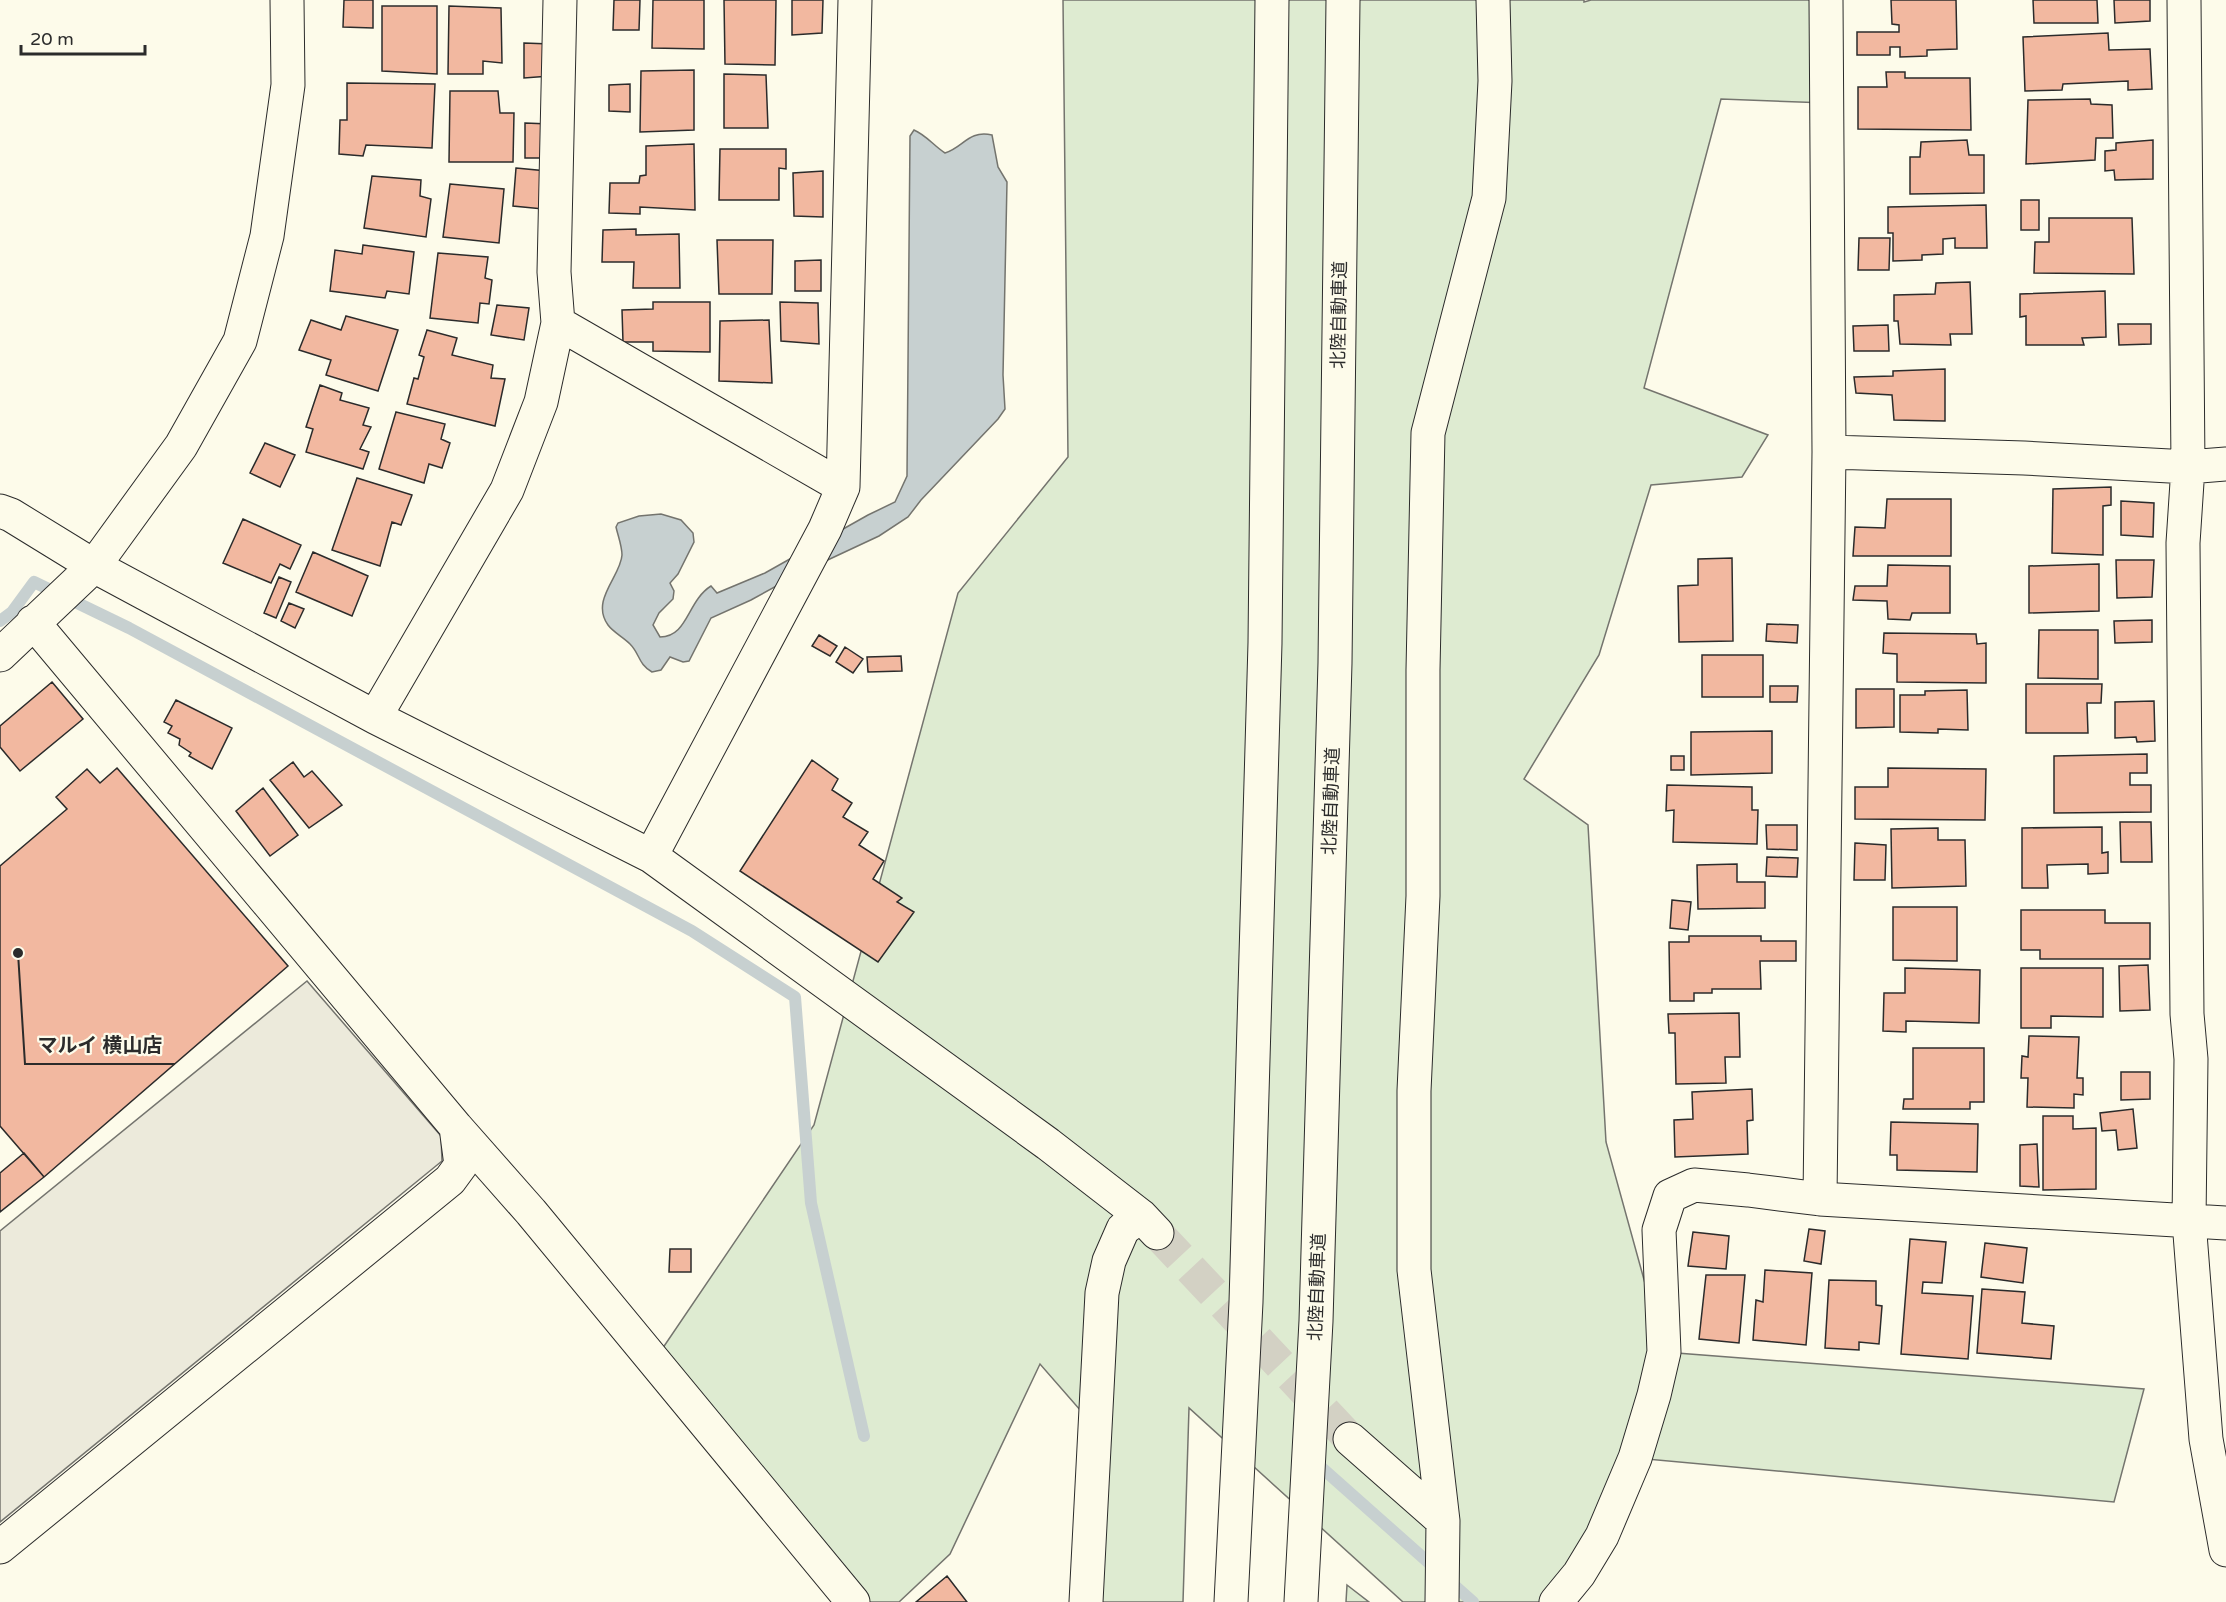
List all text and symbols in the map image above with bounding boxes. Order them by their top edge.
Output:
scale bar [21,18,146,56]
text: 20 m [30,28,74,50]
street label: 北陸自動車道 [1327,261,1351,369]
street label: 北陸自動車道 [1318,747,1344,855]
callout: マルイ 横山店 [25,1026,175,1064]
text: マルイ 横山店 [37,1034,163,1058]
street label: 北陸自動車道 [1304,1233,1330,1341]

